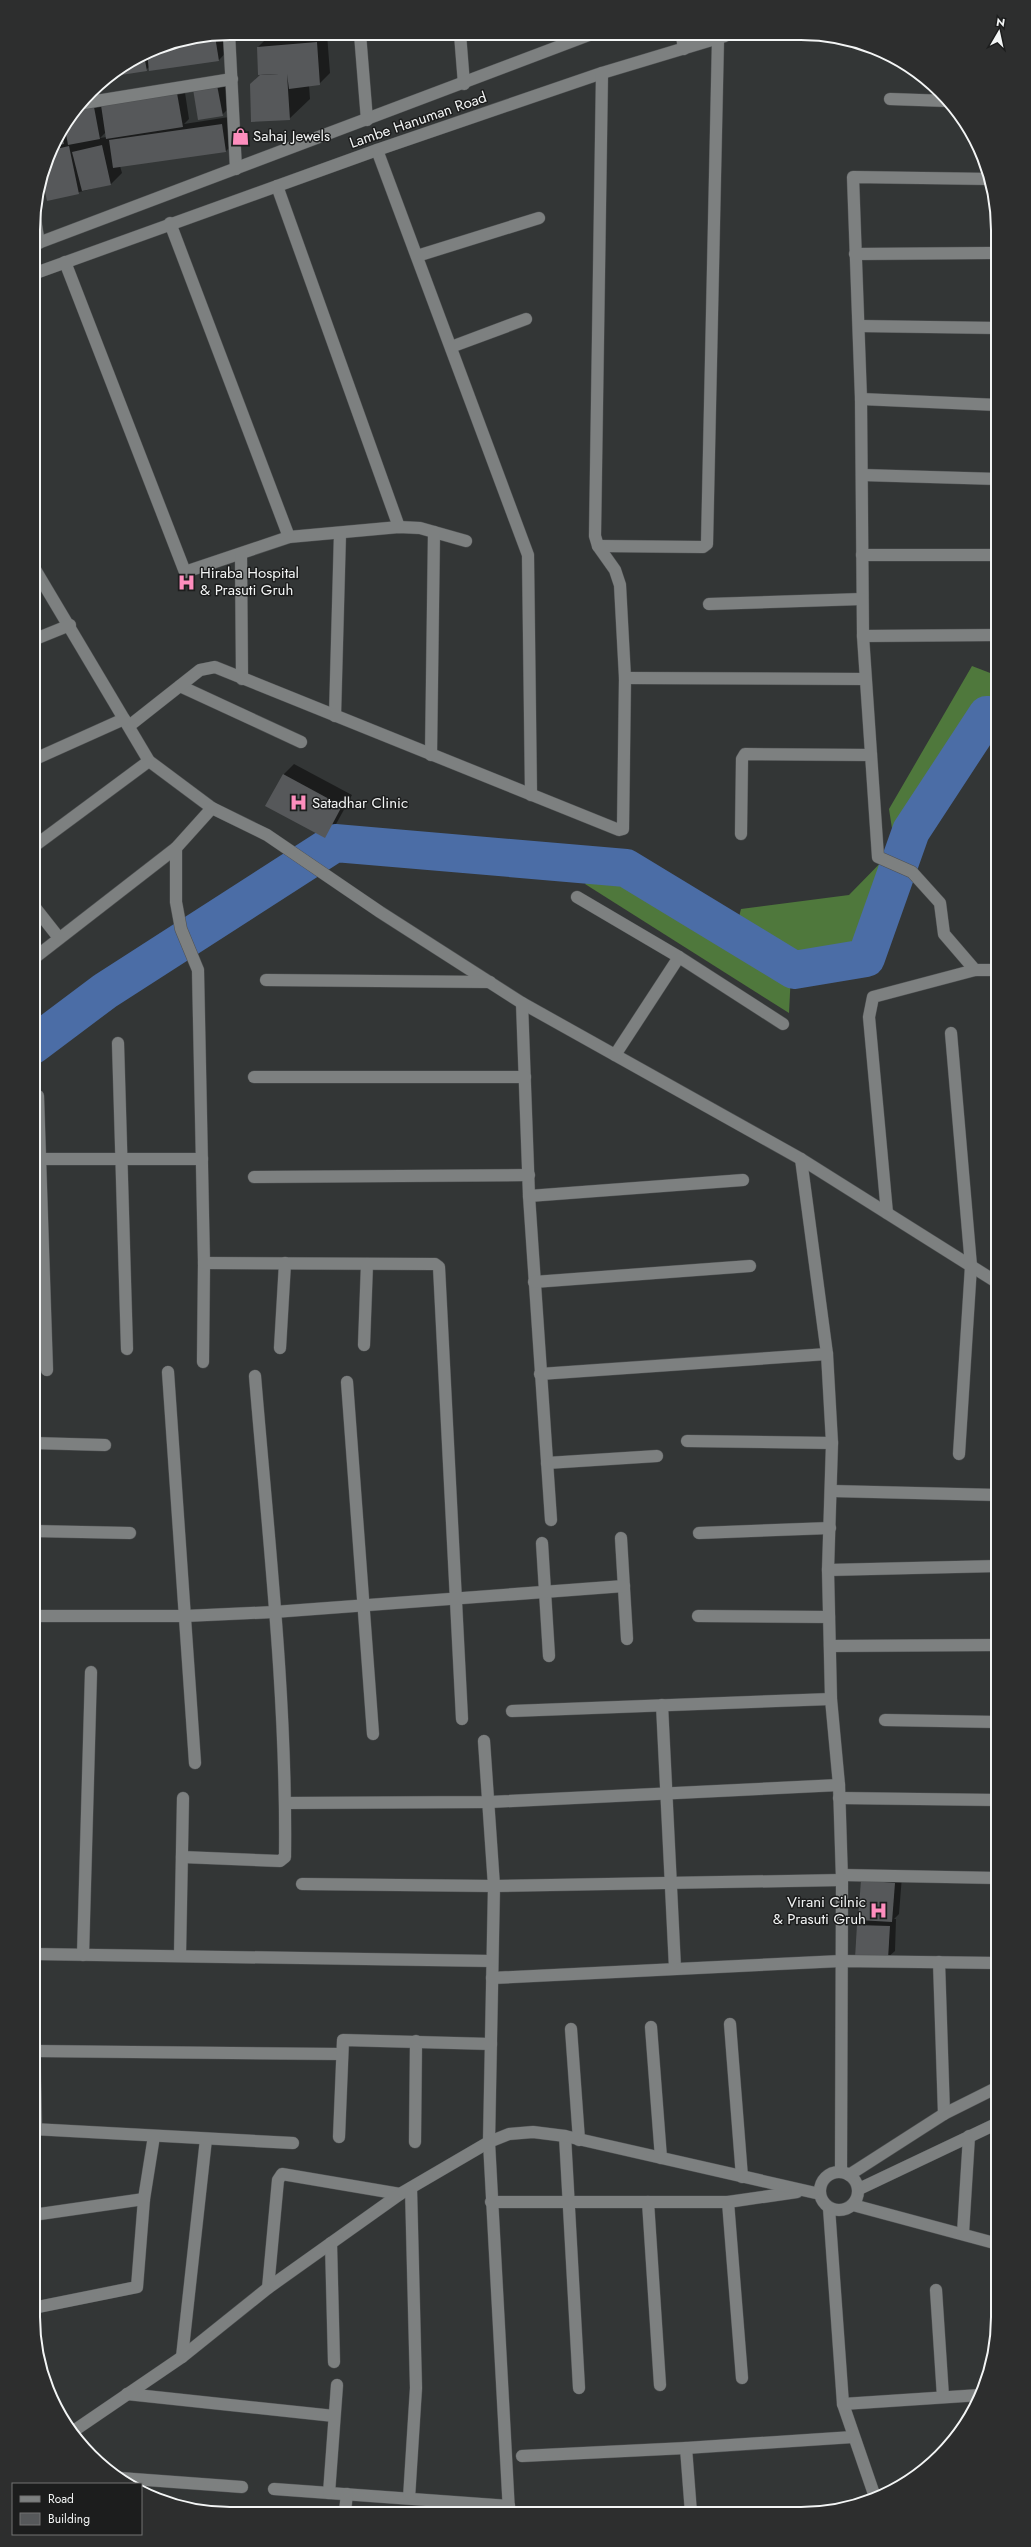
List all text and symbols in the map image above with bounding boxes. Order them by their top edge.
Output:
north arrow [979,12,1019,52]
text: N [995,14,1006,31]
street label: Lambe Hanuman Road [346,86,490,154]
place label: Sahaj Jewels [253,125,330,147]
shop icon: Sahaj Jewels [230,126,250,146]
place label: Hiraba Hospital & Prasuti Gruh [200,562,299,601]
hospital icon: Hiraba Hospital & Prasuti Gruh [177,572,197,592]
place label: Satadhar Clinic [312,792,408,814]
hospital icon: Satadhar Clinic [289,793,309,813]
place label: Virani Cilnic & Prasuti Gruh [773,1891,866,1930]
hospital icon: Virani Cilnic & Prasuti Gruh [869,1901,889,1921]
legend [12,2483,142,2535]
text: Road [48,2490,74,2508]
text: Building [48,2510,90,2528]

